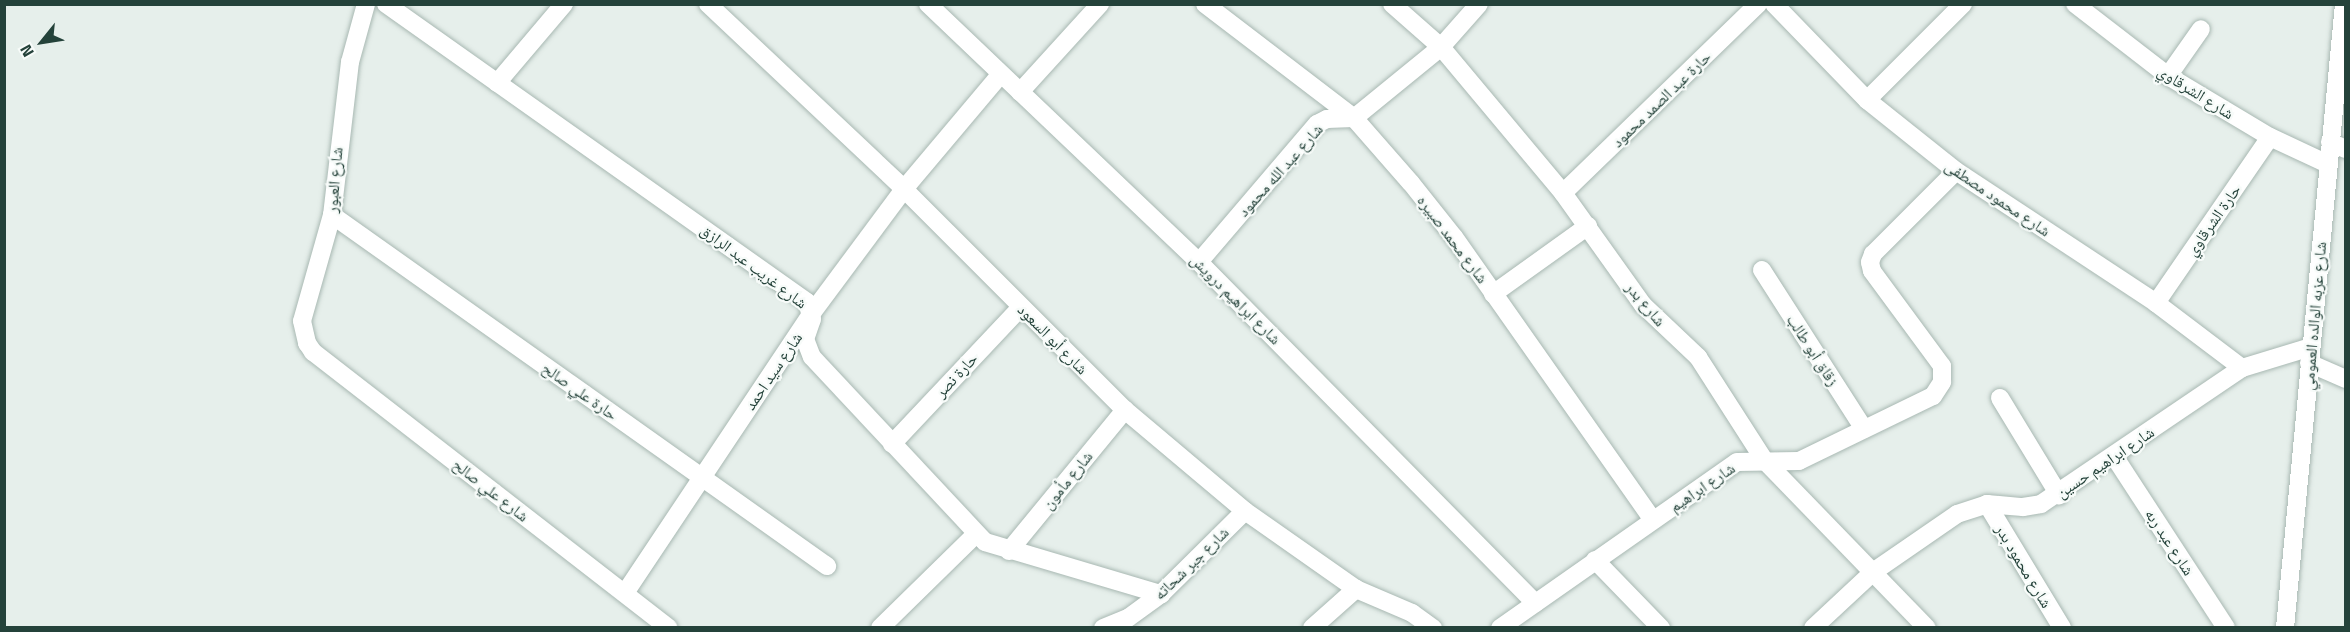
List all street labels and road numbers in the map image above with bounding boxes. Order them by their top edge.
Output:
street label: حارة عبد الصمد محمود [1607,47,1715,151]
street label: شارع الشرقاوي [2154,61,2238,123]
street label: شارع عبد الله محمود [1233,120,1327,220]
street label: شارع العبور [322,146,346,214]
street label: شارع محمود مصطفى [1942,156,2054,240]
street label: حارة الشرقاوي [2181,181,2245,259]
street label: شارع محمد صبيره [1414,191,1492,287]
street label: شارع غريب عبد الرازق [697,220,811,312]
street label: شارع عزبه الوالده العمومي [2298,241,2330,391]
street label: شارع ابراهيم درويش [1187,250,1285,348]
street label: شارع بدر [1622,278,1670,330]
street label: شارع أبو السعود [1014,300,1092,378]
street label: زقاق أبو طالب [1783,311,1843,389]
street label: شارع سيد احمد [740,329,806,413]
street label: حارة نصر [931,349,981,401]
street label: حارة علي صالح [539,358,621,424]
street label: شارع ابراهيم حسين [2052,422,2158,502]
street label: شارع مأمون [1038,447,1096,513]
street label: شارع علي صالح [449,454,533,526]
street label: شارع ابراهيم [1666,458,1738,516]
street label: شارع عبد ربه [2141,505,2199,579]
street label: شارع محمود بدر [1991,521,2057,611]
street label: شارع جبر شحاته [1150,523,1232,603]

